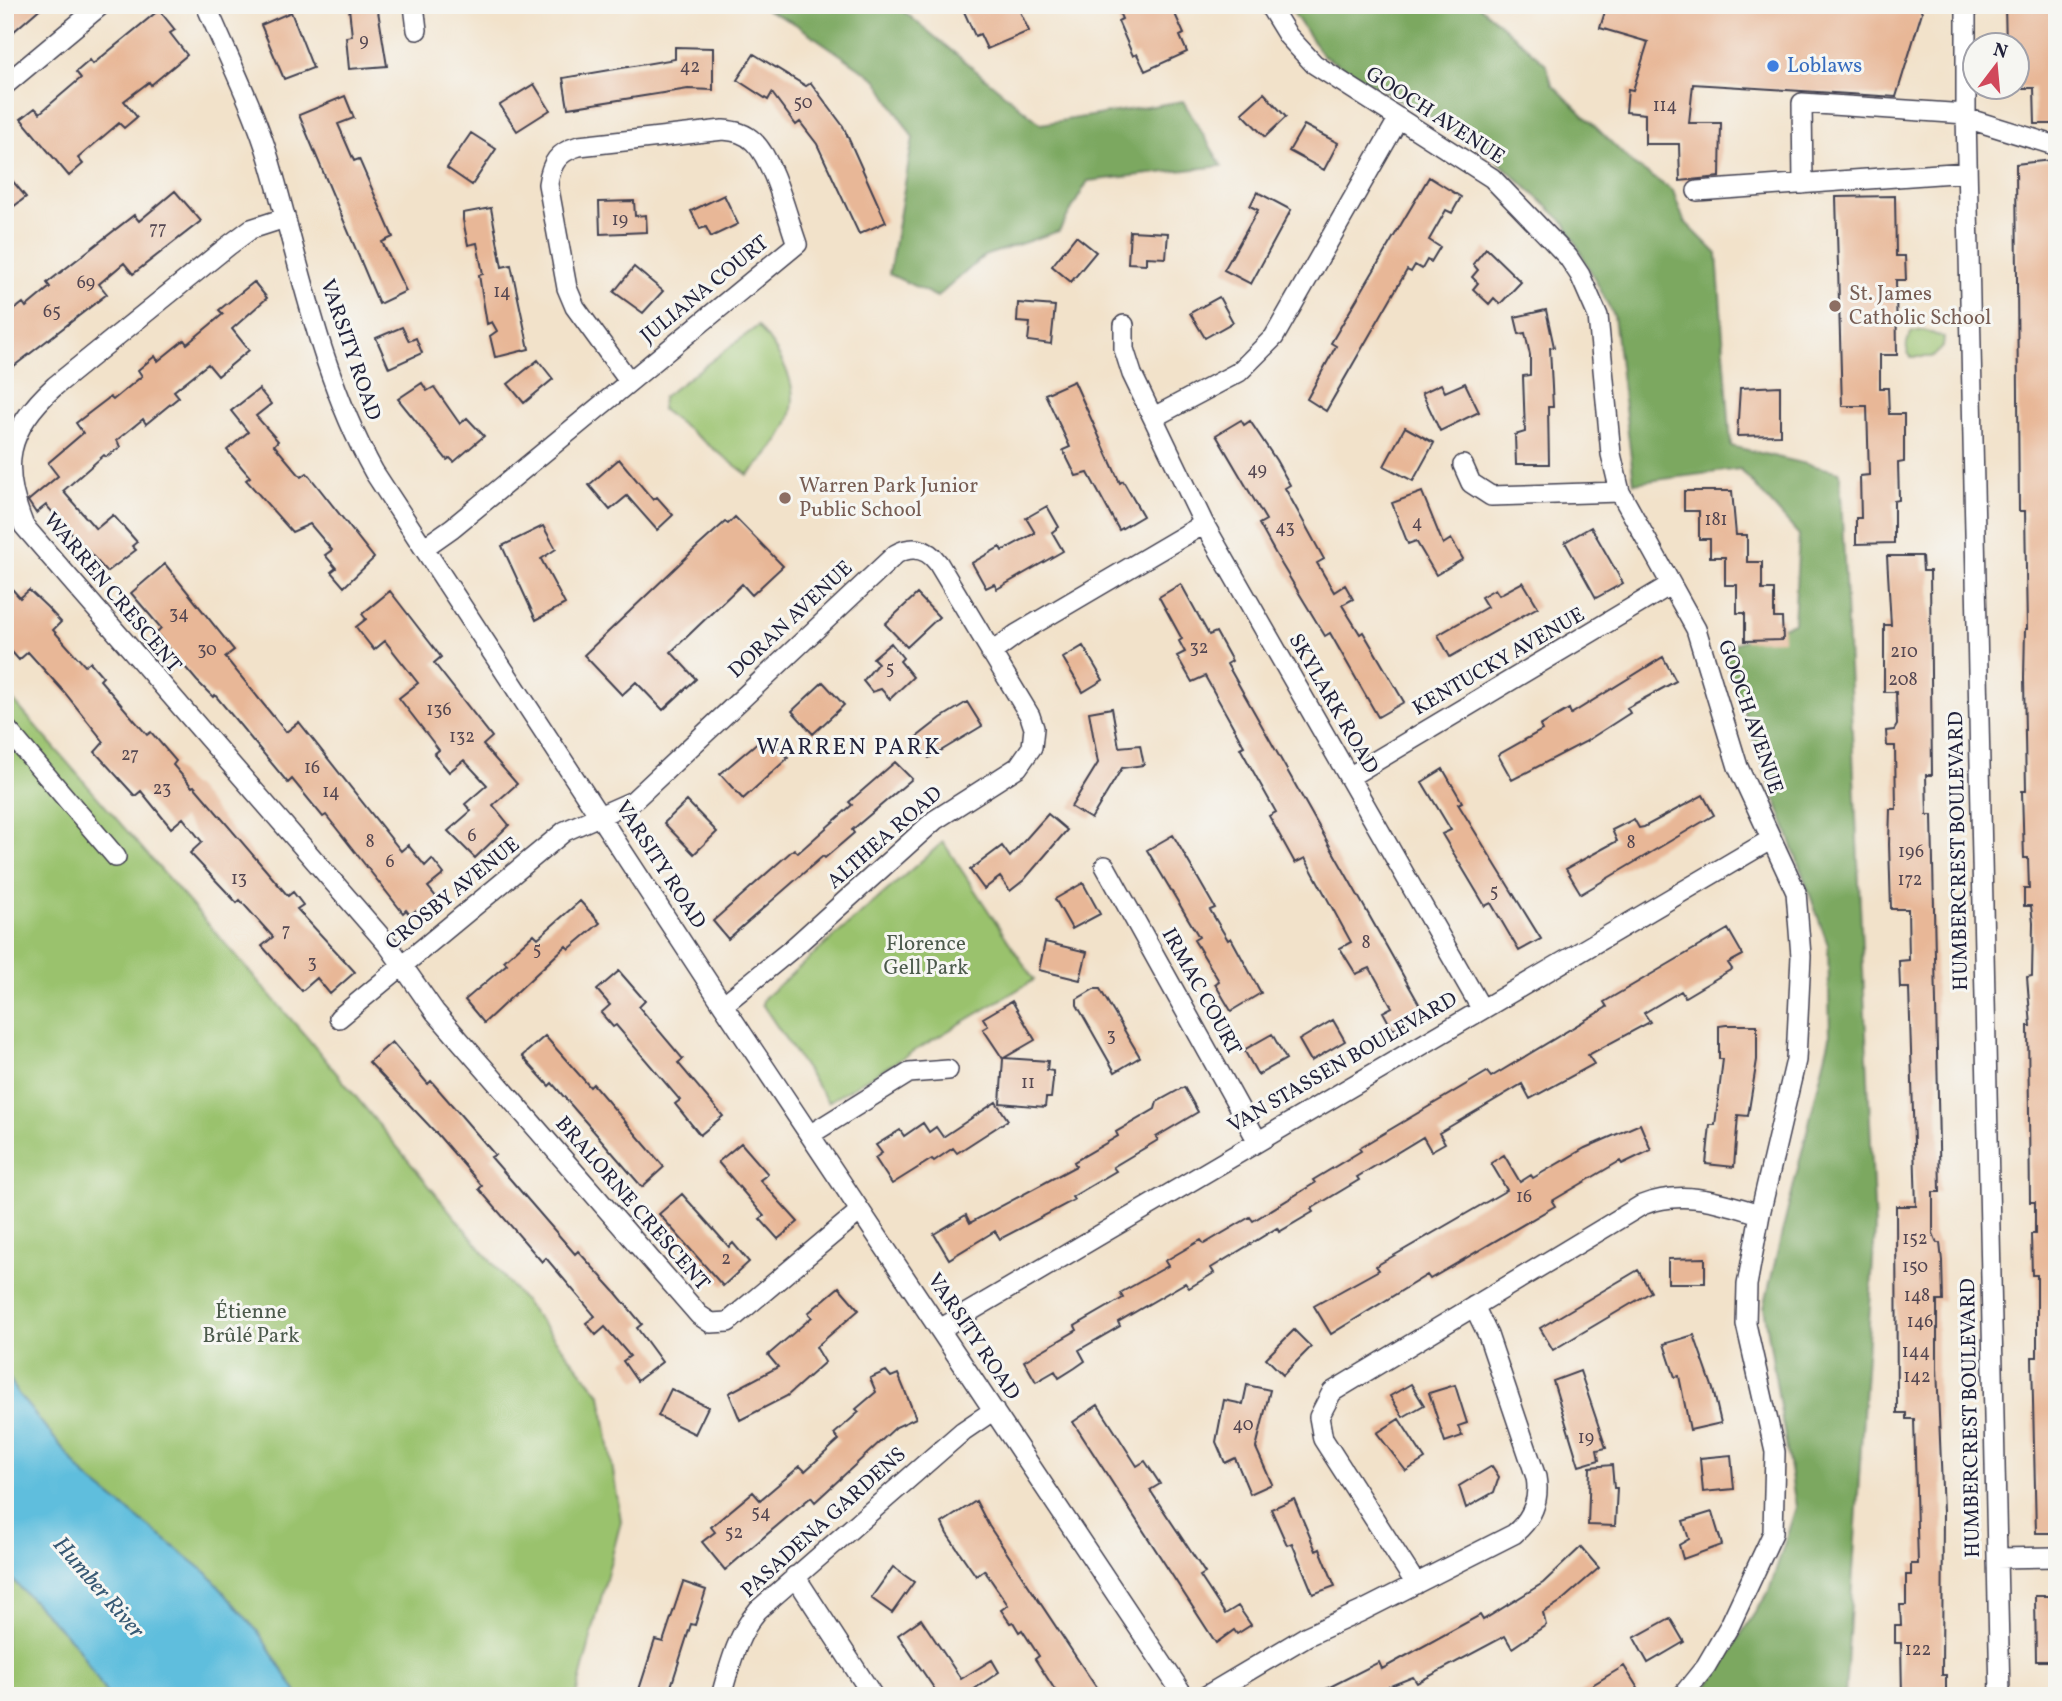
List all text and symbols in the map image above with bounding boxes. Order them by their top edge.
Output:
house number: 9 [359,29,369,54]
north arrow [1960,32,2030,102]
text: N [1990,37,2011,66]
place label: Loblaws [1787,52,1862,81]
house number: 42 [680,55,700,80]
marker: Loblaws [1765,58,1781,74]
street label: GOOCH AVENUE [1360,60,1510,172]
house number: 50 [793,91,813,116]
house number: 114 [1653,94,1677,119]
house number: 19 [612,208,628,233]
house number: 77 [149,217,167,242]
street label: JULIANA COURT [635,229,775,351]
house number: 69 [77,271,95,296]
street label: VARSITY ROAD [312,275,388,425]
house number: 14 [493,280,511,305]
place label: St. James Catholic School [1849,280,1991,333]
marker: St. James Catholic School [1827,298,1843,314]
house number: 65 [43,300,61,325]
house number: 49 [1247,458,1267,483]
place label: Warren Park Junior Public School [799,472,978,525]
marker: Warren Park Junior Public School [777,490,793,506]
street label: WARREN CRESCENT [36,507,188,679]
house number: 181 [1704,508,1728,533]
house number: 4 [1412,511,1422,536]
house number: 43 [1275,516,1295,541]
street label: DORAN AVENUE [722,555,860,685]
street label: KENTUCKY AVENUE [1407,601,1591,723]
house number: 34 [169,602,189,627]
street label: SKYLARK ROAD [1281,628,1385,780]
house number: 32 [1190,636,1208,661]
street label: GOOCH AVENUE [1710,636,1790,798]
house number: 30 [197,638,217,663]
house number: 210 [1890,640,1918,665]
house number: 5 [886,657,894,682]
house number: 208 [1888,668,1918,693]
house number: 136 [426,698,452,723]
street label: HUMBERCREST BOULEVARD [1942,711,1976,991]
house number: 132 [449,725,475,750]
district label: WARREN PARK [756,732,942,764]
house number: 27 [121,743,139,768]
house number: 16 [304,756,320,781]
house number: 23 [153,777,171,802]
house number: 14 [322,780,340,805]
street label: ALTHEA ROAD [821,780,949,896]
street label: VARSITY ROAD [608,795,712,935]
house number: 6 [467,824,477,849]
house number: 8 [365,830,375,855]
street label: CROSBY AVENUE [380,831,526,957]
house number: 8 [1626,831,1636,856]
house number: 196 [1898,840,1924,865]
house number: 6 [385,850,395,875]
house number: 13 [231,867,247,892]
house number: 172 [1897,868,1923,893]
house number: 5 [1490,880,1498,905]
house number: 7 [282,919,290,944]
street label: IRMAC COURT [1154,923,1248,1061]
park label: Florence Gell Park [884,930,969,983]
house number: 8 [1361,931,1371,956]
house number: 5 [533,938,541,963]
house number: 3 [307,951,317,976]
street label: VAN STASSEN BOULEVARD [1223,985,1463,1141]
house number: 3 [1106,1024,1116,1049]
house number: 11 [1021,1071,1035,1096]
street label: BRALORNE CRESCENT [548,1110,716,1298]
house number: 16 [1516,1185,1532,1210]
house number: 152 [1902,1227,1928,1252]
house number: 2 [721,1247,731,1272]
house number: 150 [1902,1255,1928,1280]
street label: VARSITY ROAD [920,1268,1026,1406]
street label: HUMBERCREST BOULEVARD [1954,1278,1988,1558]
house number: 148 [1904,1284,1930,1309]
park label: Étienne Brûlé Park [202,1298,300,1351]
house number: 146 [1907,1310,1933,1335]
house number: 144 [1902,1340,1930,1365]
house number: 142 [1903,1365,1931,1390]
house number: 40 [1232,1413,1254,1438]
house number: 19 [1578,1426,1594,1451]
street label: PASADENA GARDENS [735,1441,913,1605]
house number: 54 [751,1501,771,1526]
house number: 52 [725,1521,743,1546]
water label: Humber River [45,1530,152,1646]
house number: 122 [1905,1638,1931,1663]

